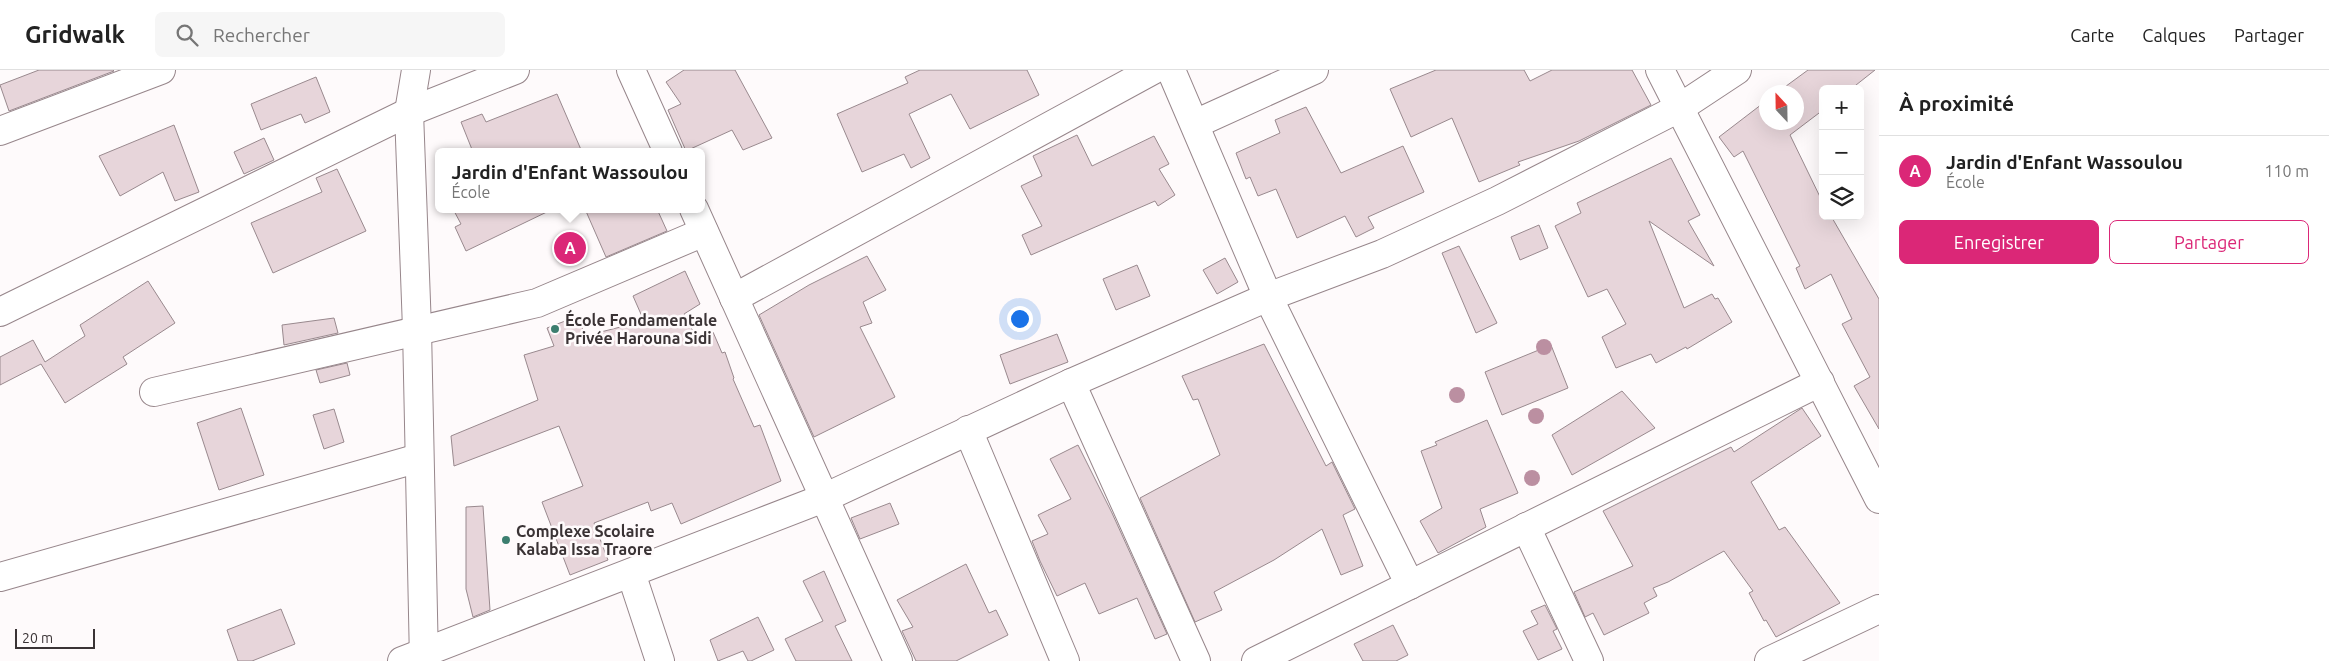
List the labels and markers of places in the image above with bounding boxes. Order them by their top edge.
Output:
pin: A [554,229,586,267]
place label: École Fondamentale Privée Harouna Sidi [565,309,717,347]
marker: École Fondamentale Privée Harouna Sidi [549,323,561,335]
place label: Complexe Scolaire Kalaba Issa Traore [516,522,655,558]
marker: Complexe Scolaire Kalaba Issa Traore [500,534,512,546]

